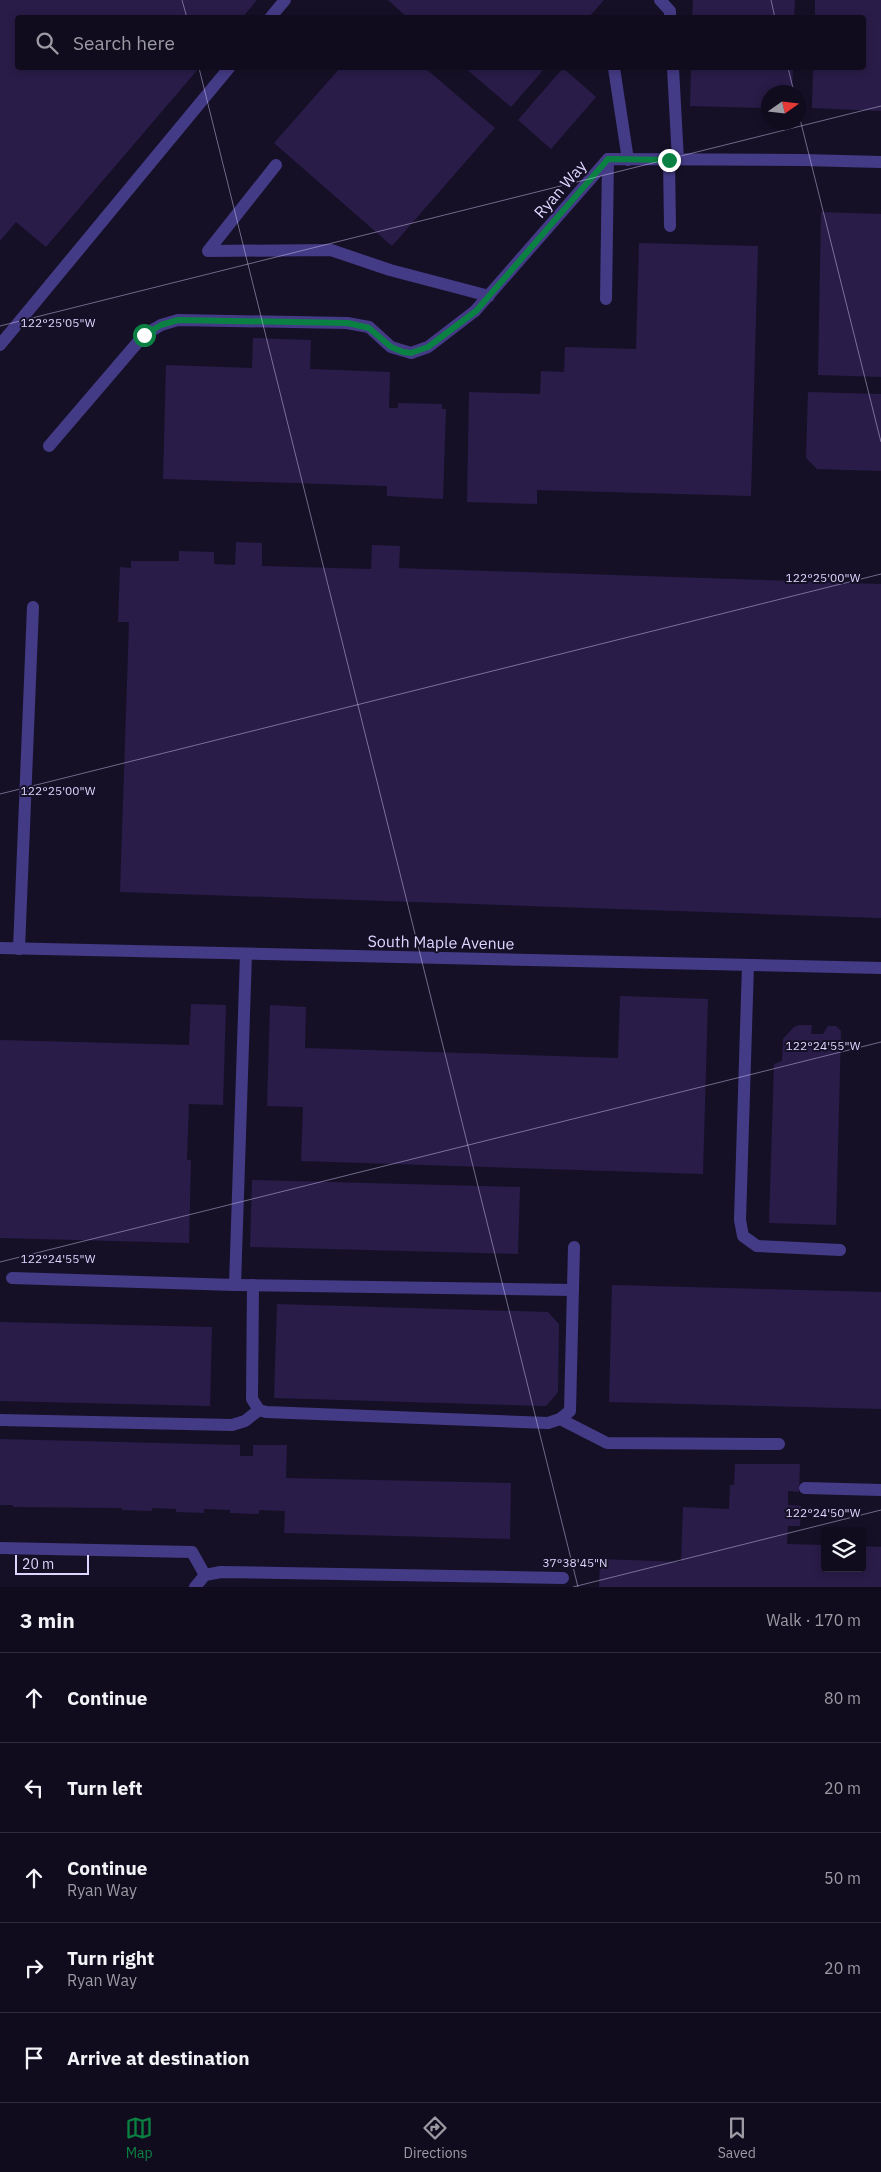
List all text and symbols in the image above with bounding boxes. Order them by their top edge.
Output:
search box [15,15,866,70]
icon: search [33,29,61,57]
text: Search here [73,31,175,55]
north arrow [761,85,806,130]
route end [658,149,681,172]
street label: Ryan Way [530,156,590,222]
text: 122°25'05"W [21,315,96,330]
route start [133,324,156,347]
text: 122°25'00"W [786,570,861,585]
text: 122°25'00"W [21,783,96,798]
street label: South Maple Avenue [367,931,515,953]
text: 122°24'55"W [786,1038,861,1053]
text: 122°24'55"W [21,1251,96,1266]
text: 122°24'50"W [786,1505,861,1520]
map controls [821,1527,866,1572]
button: layers [821,1527,866,1572]
scale bar [15,1552,89,1575]
text: 20 m [22,1555,54,1573]
text: 37°38'45"N [542,1555,608,1570]
text: 3 min [20,1606,75,1634]
text: Walk · 170 m [766,1610,861,1630]
icon: ahead [20,1684,48,1712]
text: Continue [67,1686,147,1710]
text: 80 m [824,1688,861,1708]
icon: left [20,1774,48,1802]
text: Turn left [67,1776,143,1800]
text: 20 m [824,1778,861,1798]
text: Continue [67,1856,147,1880]
icon: ahead [20,1864,48,1892]
text: 50 m [824,1868,861,1888]
text: Ryan Way [67,1880,137,1900]
text: Turn right [67,1946,154,1970]
icon: right [20,1954,48,1982]
text: 20 m [824,1958,861,1978]
text: Ryan Way [67,1970,137,1990]
icon: arrive [20,2044,48,2072]
text: Arrive at destination [67,2046,250,2070]
tab: Map [125,2114,153,2162]
tab: Directions [404,2114,467,2162]
tab: Saved [718,2114,756,2162]

